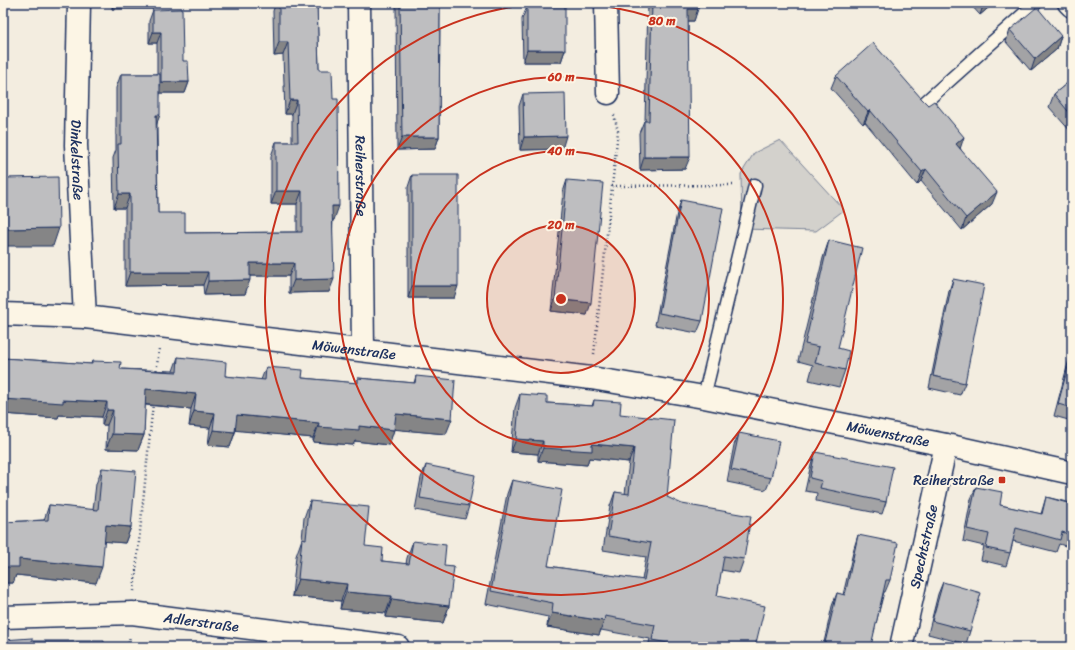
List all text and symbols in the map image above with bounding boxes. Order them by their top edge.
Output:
text: 80 m [647,10,676,32]
text: 60 m [547,66,575,88]
street label: Dinkelstraße [63,119,91,201]
street label: Reiherstraße [348,135,373,217]
text: 40 m [546,140,575,162]
text: 20 m [547,214,575,236]
centre of rings [554,292,568,306]
street label: Möwenstraße [311,332,397,367]
street label: Möwenstraße [844,414,932,454]
place label: Reiherstraße [913,468,994,493]
marker: Reiherstraße [997,475,1007,485]
street label: Spechtstraße [902,502,945,591]
street label: Adlerstraße [161,605,240,640]

